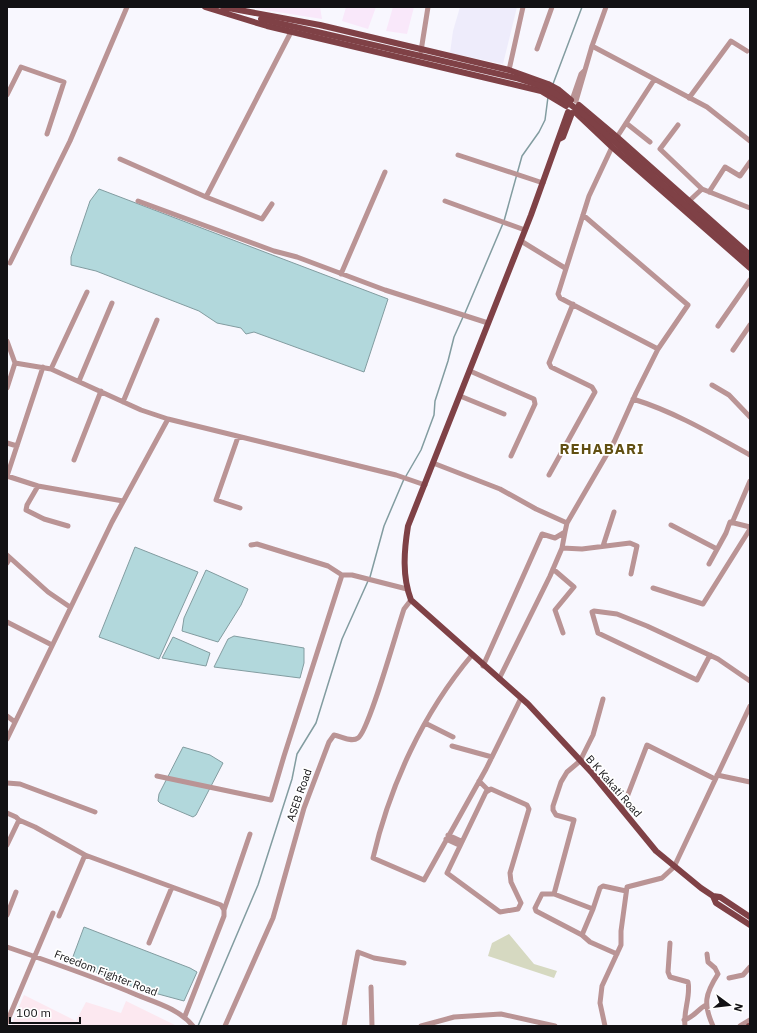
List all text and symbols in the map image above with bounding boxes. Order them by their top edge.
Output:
district label: REHABARI [560,439,645,458]
street label: B K Kakati Road [583,752,645,820]
street label: ASEB Road [283,767,315,823]
street label: Freedom Fighter Road [52,947,160,999]
north arrow [709,985,749,1025]
scale bar [10,999,80,1025]
text: N [731,1002,746,1013]
text: 100 m [16,1005,51,1020]

